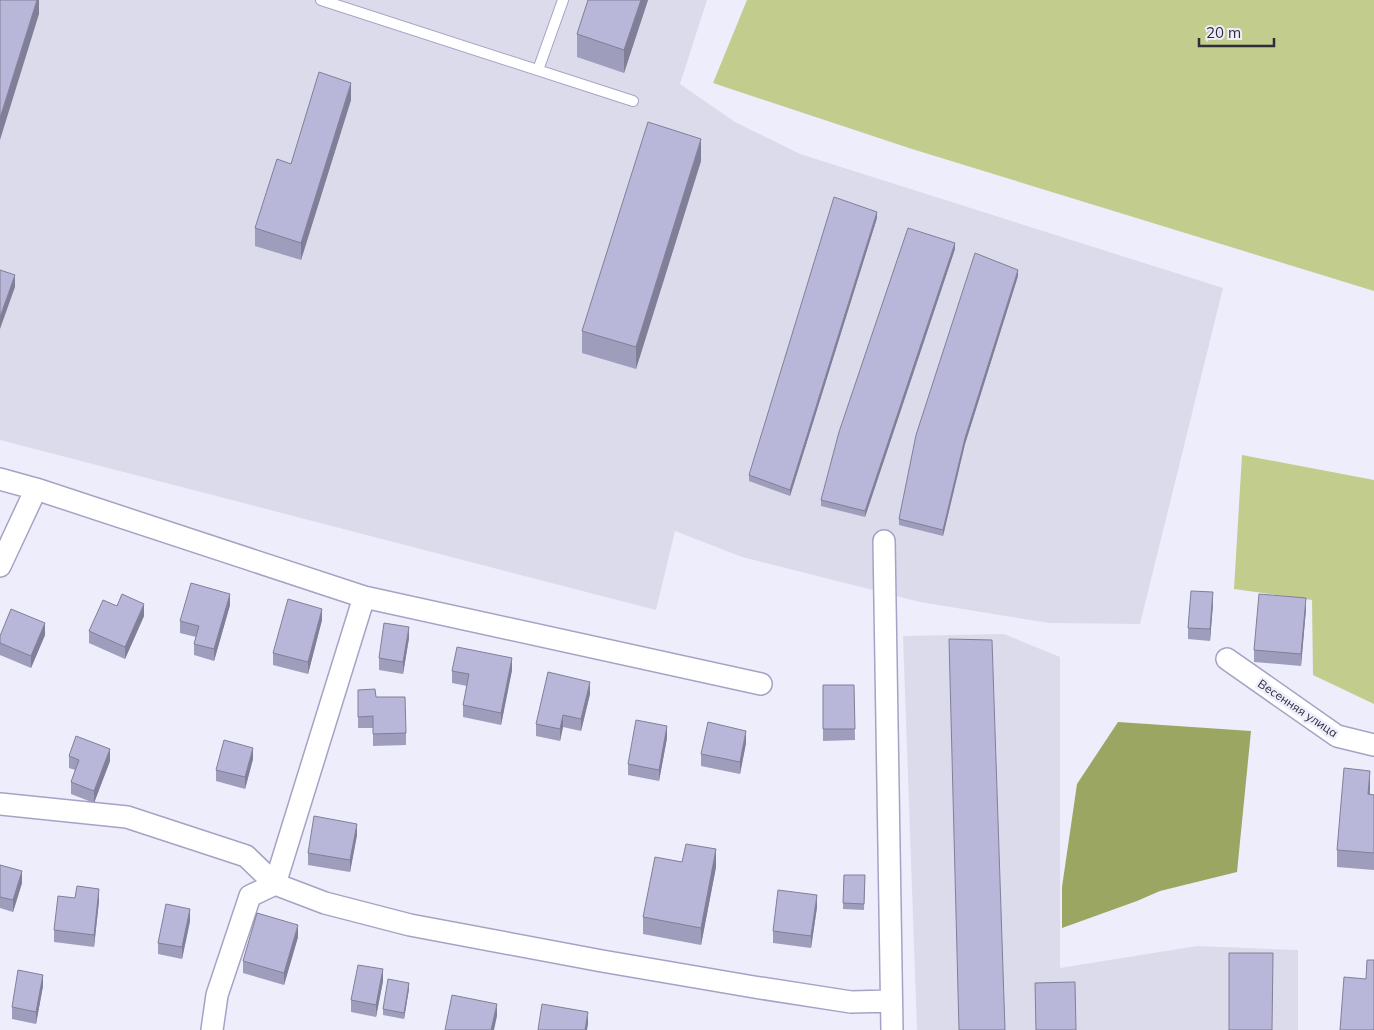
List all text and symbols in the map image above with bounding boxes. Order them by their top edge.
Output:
scale bar [1199,15,1274,47]
text: 20 m [1206,23,1241,42]
street label: Весенняя улица [1255,676,1341,740]

